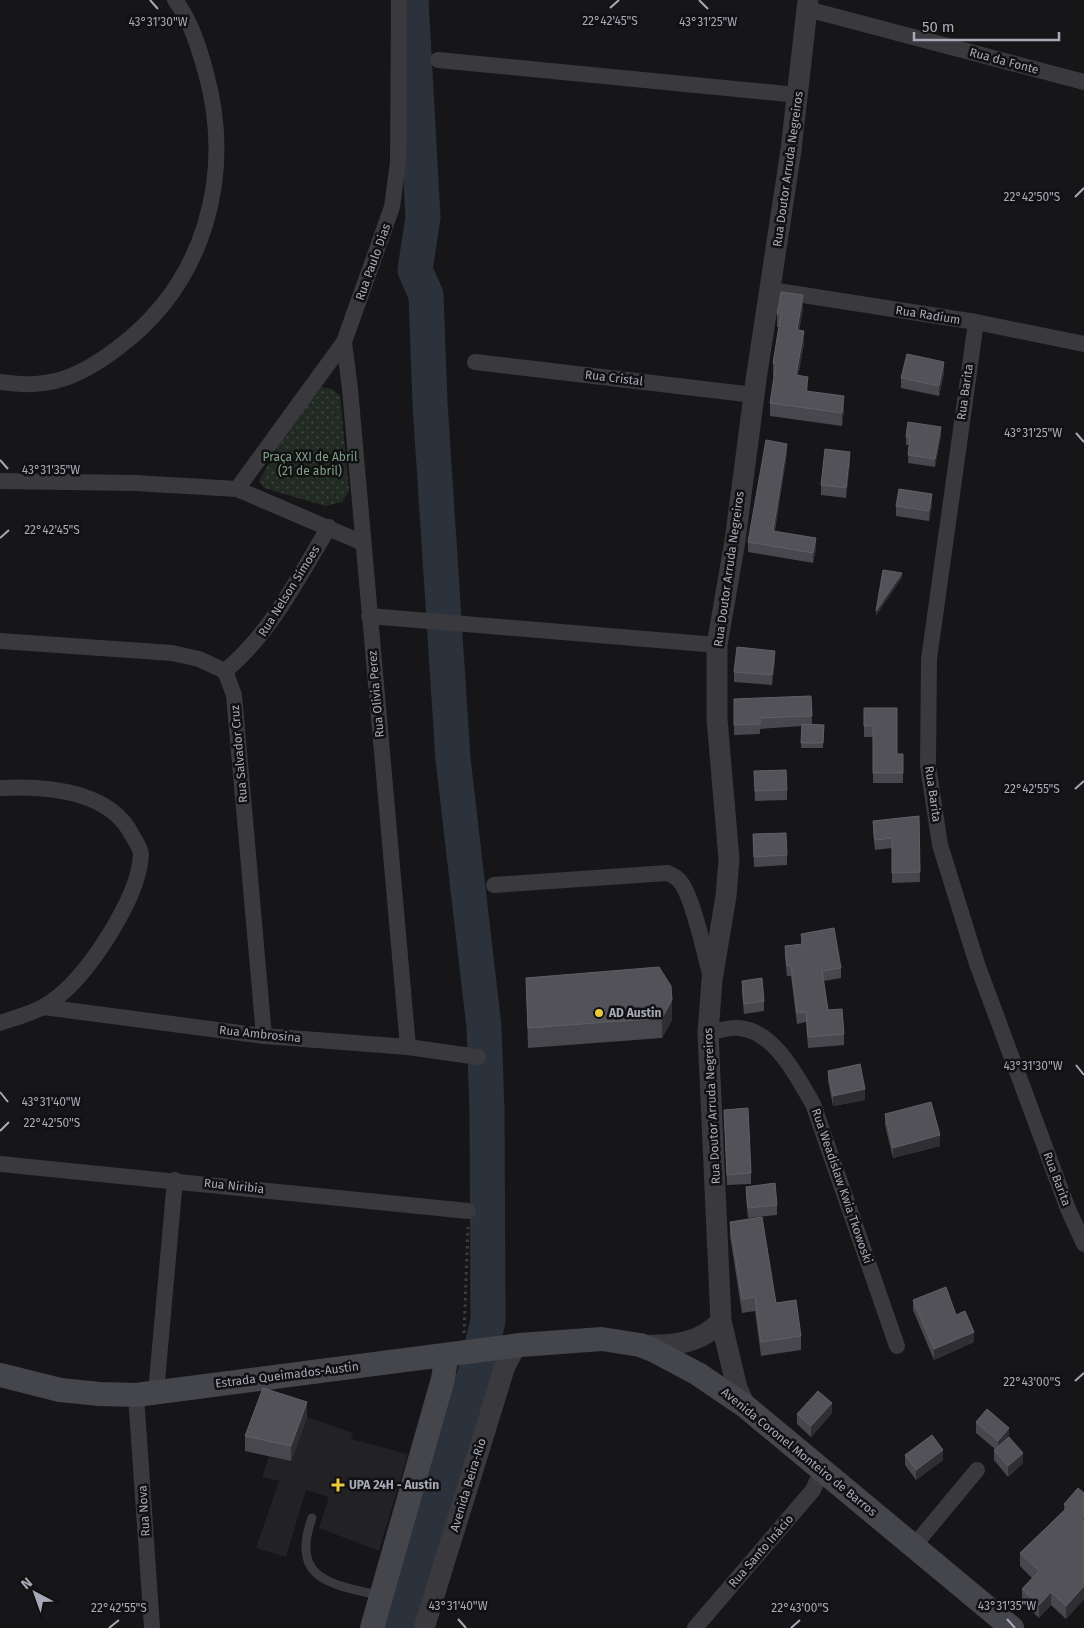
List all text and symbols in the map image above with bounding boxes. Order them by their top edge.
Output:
scale bar [914,10,1059,42]
text: 22°42'45"S [582,14,638,28]
text: 43°31'30"W [128,15,188,29]
text: 43°31'25"W [679,15,737,29]
text: 50 m [922,18,955,36]
street label: Rua da Fonte [968,45,1040,77]
street label: Rua Doutor Arruda Negreiros [770,90,806,248]
text: 22°42'50"S [1004,190,1061,204]
street label: Rua Paulo Dias [353,221,393,302]
street label: Rua Radium [895,303,961,327]
street label: Rua Barita [954,363,976,421]
street label: Rua Cristal [584,367,644,389]
text: 43°31'25"W [1004,426,1062,440]
park label: Praça XXI de Abril (21 de abril) [263,450,358,478]
text: 43°31'35"W [22,463,80,477]
street label: Rua Doutor Arruda Negreiros [711,490,747,648]
text: 22°42'45"S [24,523,80,537]
street label: Rua Nelson Simoes [255,543,323,639]
street label: Rua Olivia Perez [365,650,387,738]
street label: Rua Salvador Cruz [228,705,250,803]
street label: Rua Barita [922,765,944,823]
text: 22°42'55"S [1004,782,1060,796]
place label: AD Austin [608,1006,661,1020]
marker: AD Austin [593,1007,605,1019]
street label: Rua Ambrosina [218,1023,302,1045]
street label: Rua Doutor Arruda Negreiros [701,1027,723,1185]
text: 43°31'30"W [1003,1059,1063,1073]
text: 43°31'40"W [21,1095,81,1109]
street label: Rua Weadislaw Kwia Tkowoski [809,1107,875,1265]
text: 22°42'50"S [24,1116,81,1130]
street label: Rua Barita [1040,1150,1074,1208]
street label: Rua Niribia [203,1176,265,1196]
street label: Estrada Queimados-Austin [214,1359,360,1391]
text: 22°43'00"S [1003,1375,1061,1389]
street label: Avenida Coronel Monteiro de Barros [719,1385,880,1519]
street label: Avenida Beira-Rio [447,1437,489,1533]
marker: UPA 24H - Austin [331,1478,345,1492]
place label: UPA 24H - Austin [349,1478,439,1492]
street label: Rua Nova [135,1485,153,1537]
street label: Rua Santo Inácio [726,1512,796,1590]
north arrow [10,1568,60,1618]
text: N [18,1574,36,1593]
text: 43°31'40"W [428,1599,488,1613]
text: 43°31'35"W [978,1599,1036,1613]
text: 22°42'55"S [91,1601,147,1615]
text: 22°43'00"S [771,1601,829,1615]

